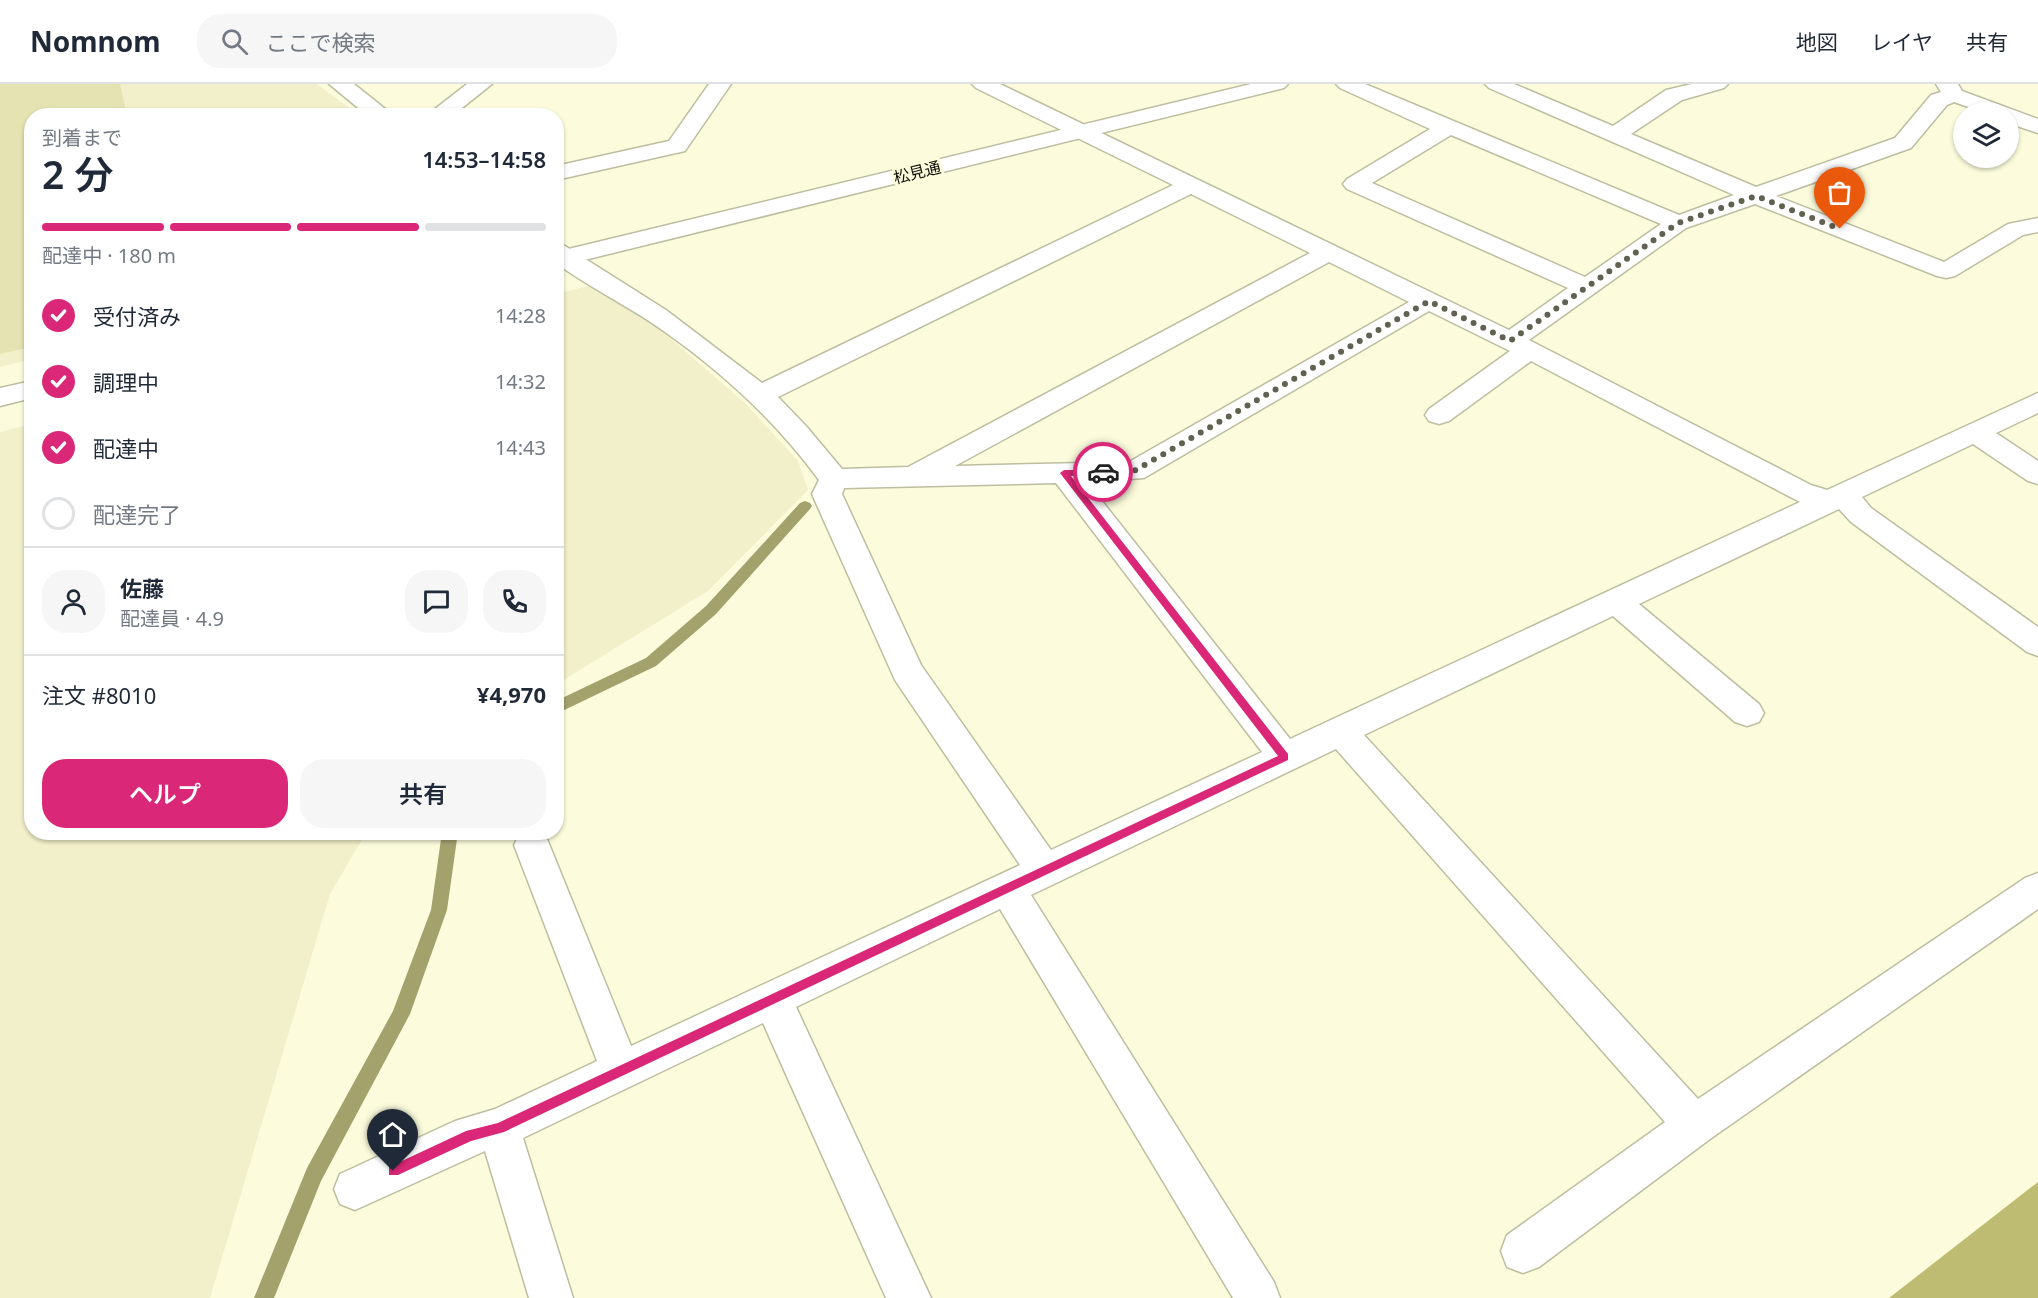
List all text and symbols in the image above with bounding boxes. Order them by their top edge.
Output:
search box [197,14,617,68]
text: Nomnom [30,22,161,60]
icon: search [218,25,251,58]
text: ここで検索 [266,27,376,57]
text: 地図 [1796,28,1838,56]
text: レイヤ [1871,28,1933,56]
text: 共有 [1966,28,2008,56]
map controls [1953,102,2019,168]
button: layers [1953,102,2019,168]
text: 到着まで [42,124,122,151]
text: 14:53–14:58 [422,144,546,174]
text: 2 分 [42,147,113,200]
street label: 松見通 [891,156,943,188]
pin [1814,167,1865,229]
icon: bag [1823,176,1856,209]
text: 配達中 · 180 m [42,242,176,269]
icon: check [42,299,75,332]
text: 受付済み [93,301,181,331]
text: 14:28 [495,302,546,329]
icon: check [42,365,75,398]
text: 調理中 [93,367,159,397]
text: 14:32 [495,368,546,395]
icon: check [42,431,75,464]
text: 配達中 [93,433,159,463]
text: 14:43 [495,434,546,461]
courier [1073,442,1133,502]
icon: car [1087,456,1120,489]
text: 配達完了 [93,499,181,529]
button: person [42,570,105,633]
button: chat [405,570,468,633]
button: phone [483,570,546,633]
text: 佐藤 [120,573,164,603]
text: 配達員 · 4.9 [120,605,224,632]
text: ¥4,970 [477,679,546,709]
text: 注文 #8010 [42,680,156,710]
button: ヘルプ [42,759,288,828]
button: 共有 [300,759,546,828]
pin [367,1109,418,1171]
icon: home [376,1118,409,1151]

